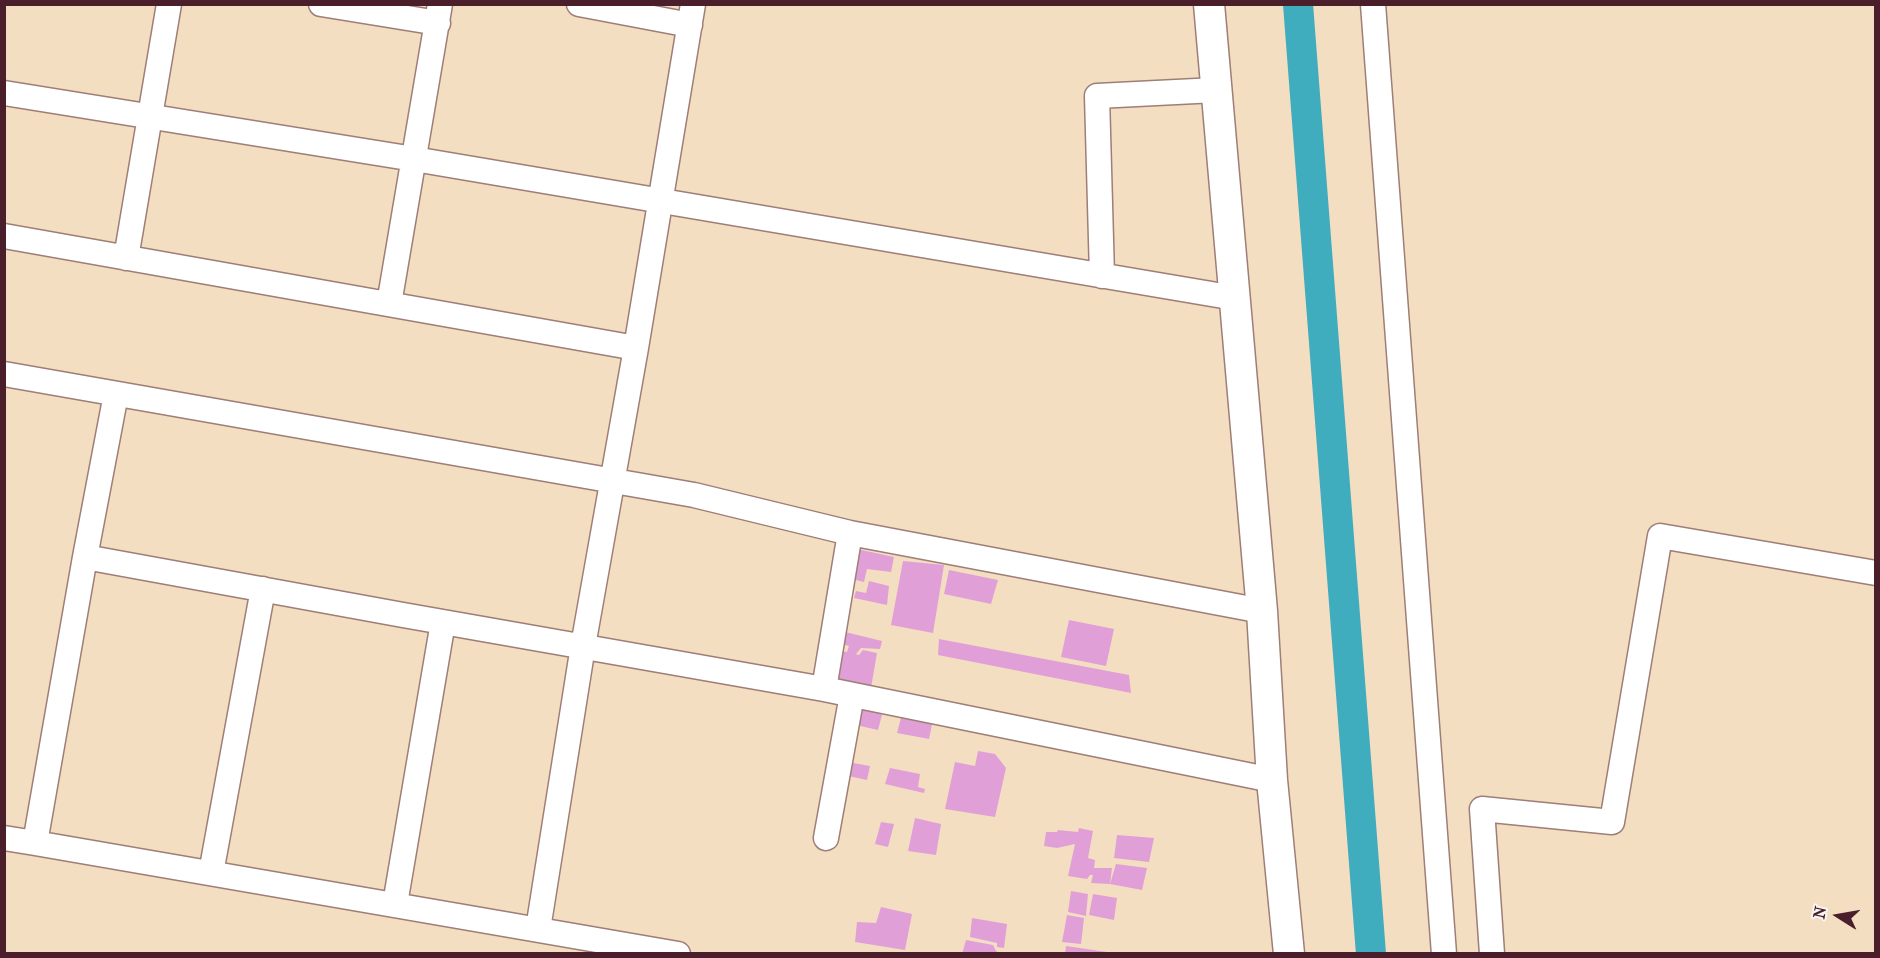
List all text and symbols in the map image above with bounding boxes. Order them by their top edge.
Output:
north arrow [1808,886,1868,946]
text: N [1809,905,1830,920]

